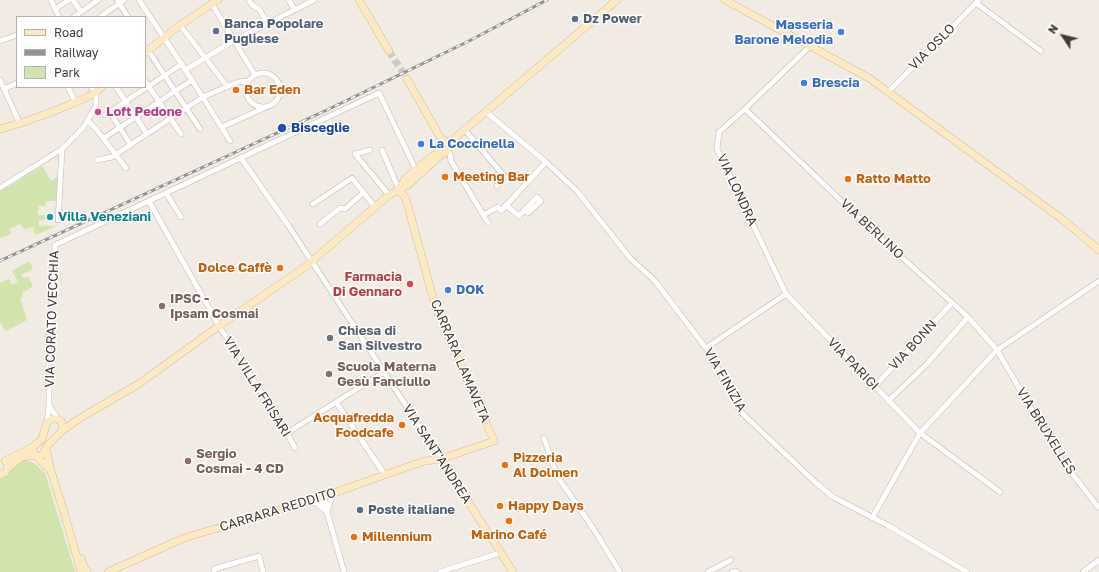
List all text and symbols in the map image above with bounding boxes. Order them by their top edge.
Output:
place label: Dz Power [583,11,642,27]
marker: Dz Power [570,14,580,24]
legend [16,16,146,88]
place label: Banca Popolare Pugliese [224,16,323,47]
north arrow [1043,16,1083,56]
place label: Masseria Barone Melodia [734,17,833,48]
street label: VIA OSLO [906,21,958,73]
text: N [1045,22,1060,36]
text: Road [54,25,83,40]
marker: Banca Popolare Pugliese [211,26,221,36]
marker: Masseria Barone Melodia [836,27,846,37]
text: Railway [54,45,99,60]
text: Park [54,65,80,80]
place label: Brescia [812,75,860,91]
marker: Brescia [799,78,809,88]
place label: Bar Eden [244,82,301,98]
marker: Bar Eden [231,85,241,95]
place label: Loft Pedone [106,104,182,120]
marker: Loft Pedone [93,107,103,117]
place label: Bisceglie [291,120,350,136]
marker: Bisceglie [276,122,288,134]
place label: La Coccinella [429,136,515,152]
marker: La Coccinella [416,139,426,149]
street label: VIA LONDRA [713,151,761,229]
place label: Meeting Bar [453,169,529,185]
place label: Ratto Matto [856,171,931,187]
marker: Meeting Bar [440,172,450,182]
marker: Ratto Matto [843,174,853,184]
street label: VIA BERLINO [837,196,907,262]
place label: Villa Veneziani [58,209,151,225]
marker: Villa Veneziani [45,212,55,222]
street label: VIA CORATO VECCHIA [42,250,62,388]
place label: Dolce Caffè [198,260,272,276]
marker: Dolce Caffè [275,263,285,273]
place label: Farmacia Di Gennaro [333,269,402,300]
marker: Farmacia Di Gennaro [405,279,415,289]
place label: DOK [456,282,485,298]
marker: DOK [443,285,453,295]
place label: IPSC - Ipsam Cosmai [170,291,259,322]
street label: CARRARA LAMAVETA [427,297,493,425]
marker: IPSC - Ipsam Cosmai [157,301,167,311]
street label: VIA BONN [886,317,940,373]
place label: Chiesa di San Silvestro [338,323,422,354]
marker: Chiesa di San Silvestro [325,333,335,343]
street label: VIA VILLA FRISARI [220,334,294,440]
street label: VIA PARIGI [824,334,882,394]
street label: VIA FINIZIA [700,345,750,415]
place label: Scuola Materna Gesù Fanciullo [337,359,436,390]
marker: Scuola Materna Gesù Fanciullo [324,369,334,379]
street label: VIA BRUXELLES [1013,385,1079,477]
street label: VIA SANT'ANDREA [399,402,475,506]
place label: Acquafredda Foodcafe [313,410,394,441]
marker: Acquafredda Foodcafe [397,420,407,430]
place label: Sergio Cosmai - 4 CD [196,446,284,477]
place label: Pizzeria Al Dolmen [513,450,578,481]
marker: Sergio Cosmai - 4 CD [183,456,193,466]
marker: Pizzeria Al Dolmen [500,460,510,470]
street label: CARRARA REDDITO [218,485,338,535]
place label: Happy Days [508,498,584,514]
marker: Happy Days [495,501,505,511]
place label: Poste italiane [368,502,455,518]
marker: Poste italiane [355,505,365,515]
marker: Marino Café [504,516,514,526]
place label: Marino Café [471,527,547,543]
place label: Millennium [362,529,432,545]
marker: Millennium [349,532,359,542]

